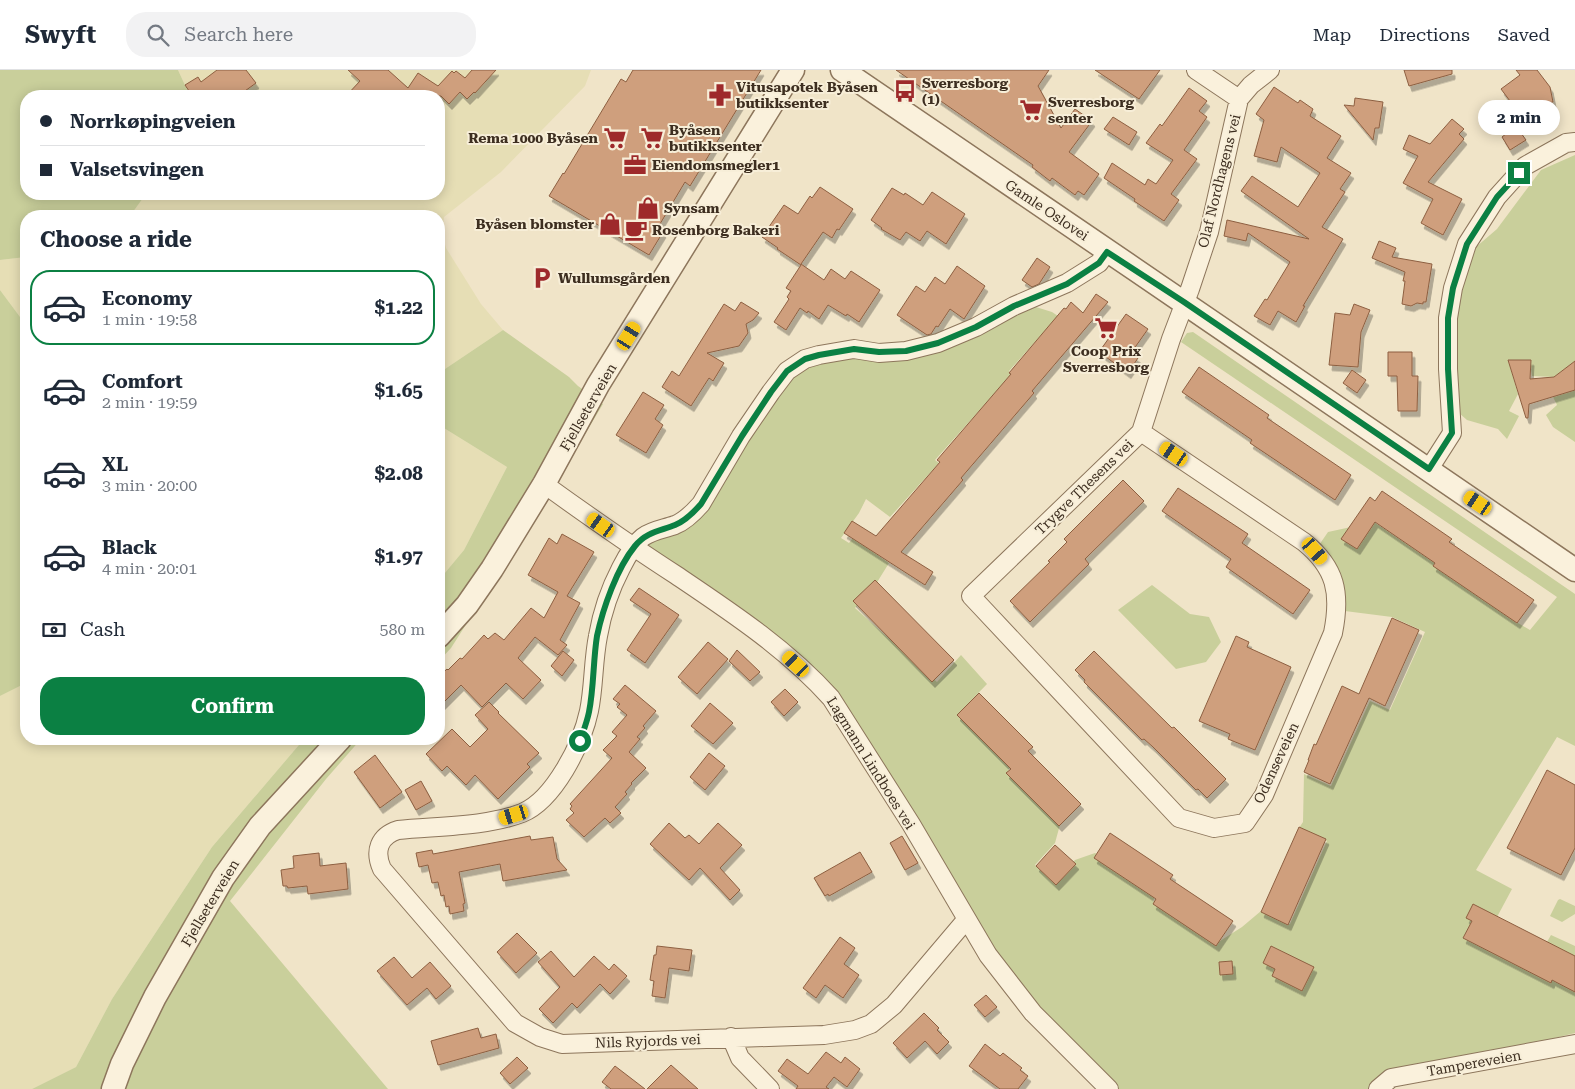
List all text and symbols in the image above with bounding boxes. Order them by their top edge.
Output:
search box [126,12,476,57]
text: Swyft [25,21,96,49]
icon: search [144,21,172,49]
text: Search here [184,23,293,46]
text: Map [1313,24,1351,45]
text: Directions [1379,24,1470,45]
text: Saved [1498,24,1550,45]
place label: Sverresborg (1) [922,75,1009,107]
bus stop icon: Sverresborg (1) [892,78,918,104]
place label: Vitusapotek Byåsen butikksenter [736,79,879,111]
pharmacy icon: Vitusapotek Byåsen butikksenter [707,82,733,108]
place label: Sverresborg senter [1048,94,1135,126]
supermarket icon: Sverresborg senter [1018,97,1044,123]
callout: 2 min [1478,101,1560,136]
text: 2 min [1497,108,1541,127]
text: Norrkøpingveien [70,110,236,133]
street label: Olaf Nordhagens vei [1195,112,1244,250]
place label: Byåsen butikksenter [669,122,763,154]
supermarket icon: Rema 1000 Byåsen [602,125,628,151]
supermarket icon: Byåsen butikksenter [639,125,665,151]
place label: Rema 1000 Byåsen [468,130,599,146]
office icon: Eiendomsmegler1 [622,152,648,178]
place label: Eiendomsmegler1 [652,157,780,173]
text: Valsetsvingen [70,158,204,181]
route end [1508,162,1530,184]
street label: Gamle Oslovei [1002,176,1092,244]
shop icon: Synsam [635,195,661,221]
place label: Synsam [664,200,720,216]
shop icon: Byåsen blomster [597,211,623,237]
place label: Byåsen blomster [475,216,595,232]
cafe icon: Rosenborg Bakeri [623,217,649,243]
place label: Rosenborg Bakeri [652,222,780,238]
text: Choose a ride [40,227,192,252]
parking icon: Wullumsgården [529,265,555,291]
place label: Wullumsgården [558,270,671,286]
icon: car [42,285,87,330]
text: Economy [102,287,192,310]
text: $1.22 [374,296,423,319]
text: 1 min · 19:58 [102,310,197,329]
supermarket icon: Coop Prix Sverresborg [1093,315,1119,341]
car [614,319,643,353]
place label: Coop Prix Sverresborg [1063,343,1149,375]
street label: Fjellseterveien [556,360,620,454]
icon: car [42,368,87,413]
text: Comfort [102,370,183,393]
text: $1.65 [374,379,423,402]
text: 2 min · 19:59 [102,393,197,412]
street label: Trygve Thesens vei [1032,436,1137,538]
car [1157,439,1190,469]
icon: car [42,451,87,496]
text: XL [102,453,128,476]
text: $2.08 [374,462,423,485]
text: 3 min · 20:00 [102,476,197,495]
car [1461,488,1494,518]
car [584,510,617,540]
icon: car [42,534,87,579]
car [1299,535,1330,567]
text: Black [102,536,157,559]
text: $1.97 [374,545,423,568]
text: 4 min · 20:01 [102,559,197,578]
icon: cash [40,616,68,644]
text: Cash [80,618,125,641]
text: 580 m [379,620,425,639]
car [779,648,812,680]
button: Confirm [40,677,425,735]
street label: Lagmann Lindboes vei [824,694,919,833]
street label: Odenseveien [1250,720,1302,806]
route start [569,730,591,752]
car [497,803,530,827]
street label: Fjellseterveien [178,857,242,949]
street label: Nils Ryjords vei [595,1031,702,1051]
street label: Tampereveien [1426,1047,1522,1079]

